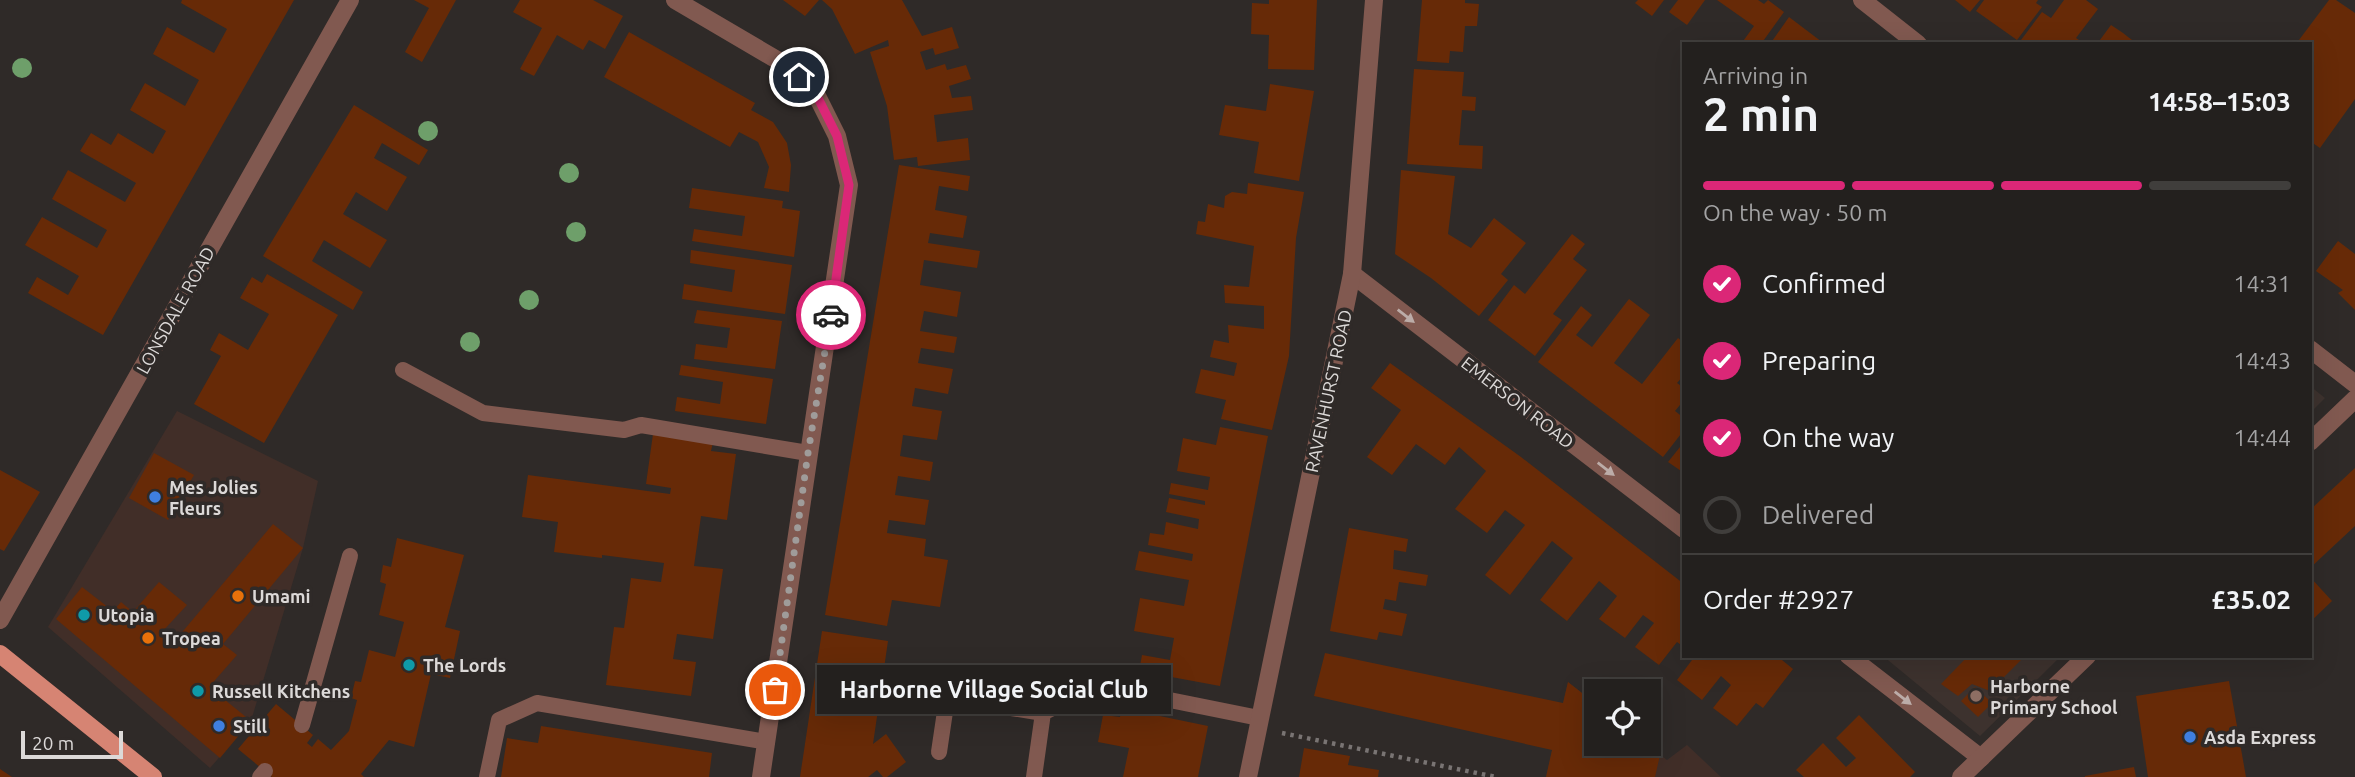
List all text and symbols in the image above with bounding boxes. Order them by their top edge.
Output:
pin [769,47,829,107]
icon: home [780,58,818,96]
text: Arriving in [1703,63,1808,88]
text: 14:58–15:03 [2148,87,2291,116]
text: 2 min [1703,88,1819,140]
text: On the way · 50 m [1703,200,1887,225]
street label: LONSDALE ROAD [132,243,218,377]
icon: check [1703,265,1741,303]
text: Confirmed [1762,269,1886,298]
text: 14:31 [2233,271,2291,296]
courier [796,280,866,350]
icon: car [812,296,850,334]
street label: RAVENHURST ROAD [1301,308,1355,474]
one-way arrow [1397,308,1415,323]
icon: check [1703,342,1741,380]
text: Preparing [1762,346,1876,375]
text: 14:43 [2233,348,2291,373]
street label: EMERSON ROAD [1458,352,1578,452]
icon: check [1703,419,1741,457]
text: On the way [1762,423,1894,452]
text: 14:44 [2233,425,2291,450]
one-way arrow [1597,462,1615,476]
place label: Mes Jolies Fleurs [169,477,258,518]
marker: Mes Jolies Fleurs [147,489,163,505]
text: Delivered [1762,500,1874,529]
text: Order #2927 [1703,585,1854,614]
text: £35.02 [2211,585,2291,614]
place label: Umami [252,586,310,606]
marker: Umami [230,588,246,604]
place label: Utopia [98,605,155,625]
marker: Utopia [76,607,92,623]
place label: Tropea [162,628,221,648]
marker: Tropea [140,630,156,646]
place label: The Lords [423,655,506,675]
marker: The Lords [401,657,417,673]
pin [745,660,805,720]
callout: Harborne Village Social Club [817,666,1170,714]
icon: bag [756,671,794,709]
place label: Harborne Primary School [1990,676,2118,717]
text: Harborne Village Social Club [840,677,1148,702]
map controls [1584,679,1661,756]
button: locate [1584,679,1661,756]
place label: Russell Kitchens [212,681,350,701]
marker: Russell Kitchens [190,683,206,699]
marker: Harborne Primary School [1968,688,1984,704]
one-way arrow [1894,690,1912,704]
place label: Still [233,716,267,736]
marker: Still [211,718,227,734]
place label: Asda Express [2204,727,2316,747]
scale bar [21,728,122,760]
marker: Asda Express [2182,729,2198,745]
text: 20 m [32,732,74,754]

